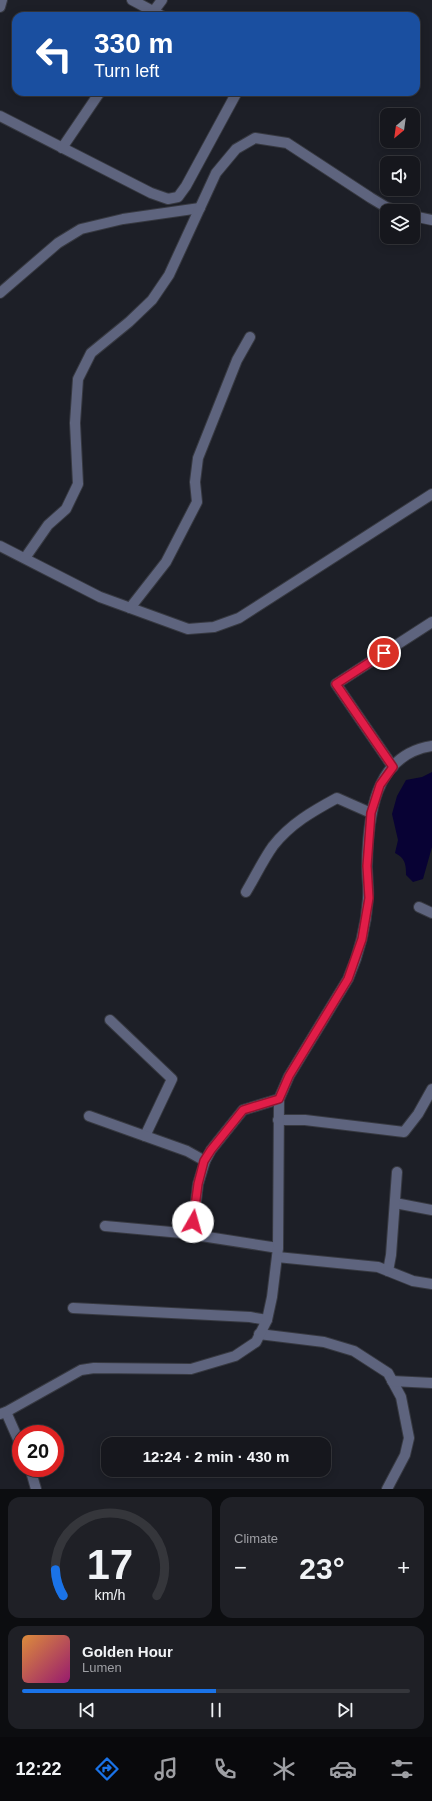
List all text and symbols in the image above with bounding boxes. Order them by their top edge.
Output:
icon: left [28,28,80,80]
text: 330 m [94,28,173,59]
text: Turn left [94,61,159,81]
north arrow [380,108,420,148]
map controls [380,108,420,244]
button: sound [380,156,420,196]
button: layers [380,204,420,244]
pin [367,636,401,670]
icon: arrive [373,642,395,664]
position arrow [172,1201,214,1243]
speed limit sign: 20 [12,1425,64,1477]
text: 12:24 · 2 min · 430 m [143,1448,289,1465]
text: Climate [234,1531,278,1546]
text: 17 [87,1540,133,1587]
text: 23° [299,1552,345,1585]
text: − [234,1555,247,1580]
text: + [397,1555,410,1580]
text: km/h [95,1586,126,1602]
text: Golden Hour [82,1643,173,1660]
text: Lumen [82,1660,122,1675]
icon: previous [76,1699,98,1721]
icon: pause [205,1699,227,1721]
icon: next [334,1699,356,1721]
icon: directions [93,1755,121,1783]
icon: music [152,1755,180,1783]
icon: phone [211,1755,239,1783]
icon: climate [270,1755,298,1783]
icon: car [329,1755,357,1783]
icon: filters [388,1755,416,1783]
text: 12:22 [16,1759,62,1779]

